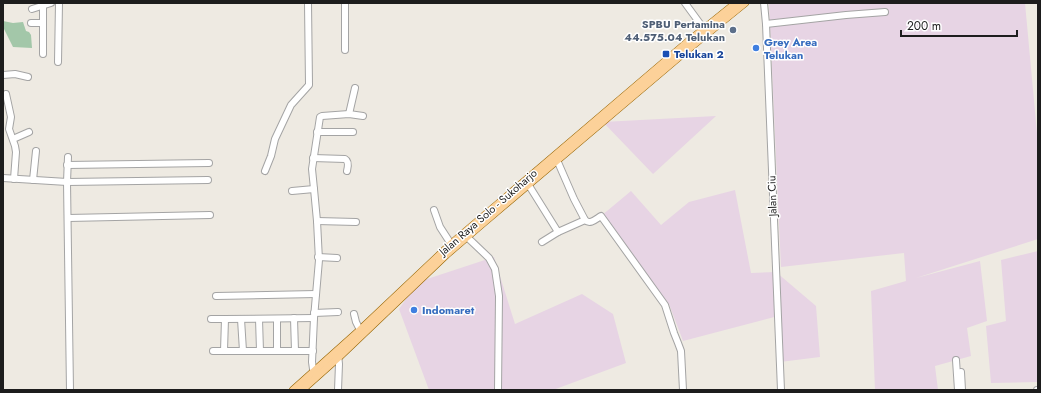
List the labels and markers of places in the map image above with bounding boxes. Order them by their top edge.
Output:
place label: SPBU Pertamina 44.575.04 Telukan [624,16,725,45]
marker: SPBU Pertamina 44.575.04 Telukan [728,25,738,35]
place label: Grey Area Telukan [764,34,817,63]
marker: Grey Area Telukan [751,43,761,53]
place label: Telukan 2 [674,46,724,62]
marker: Telukan 2 [661,49,671,59]
place label: Indomaret [422,302,475,318]
marker: Indomaret [409,305,419,315]

